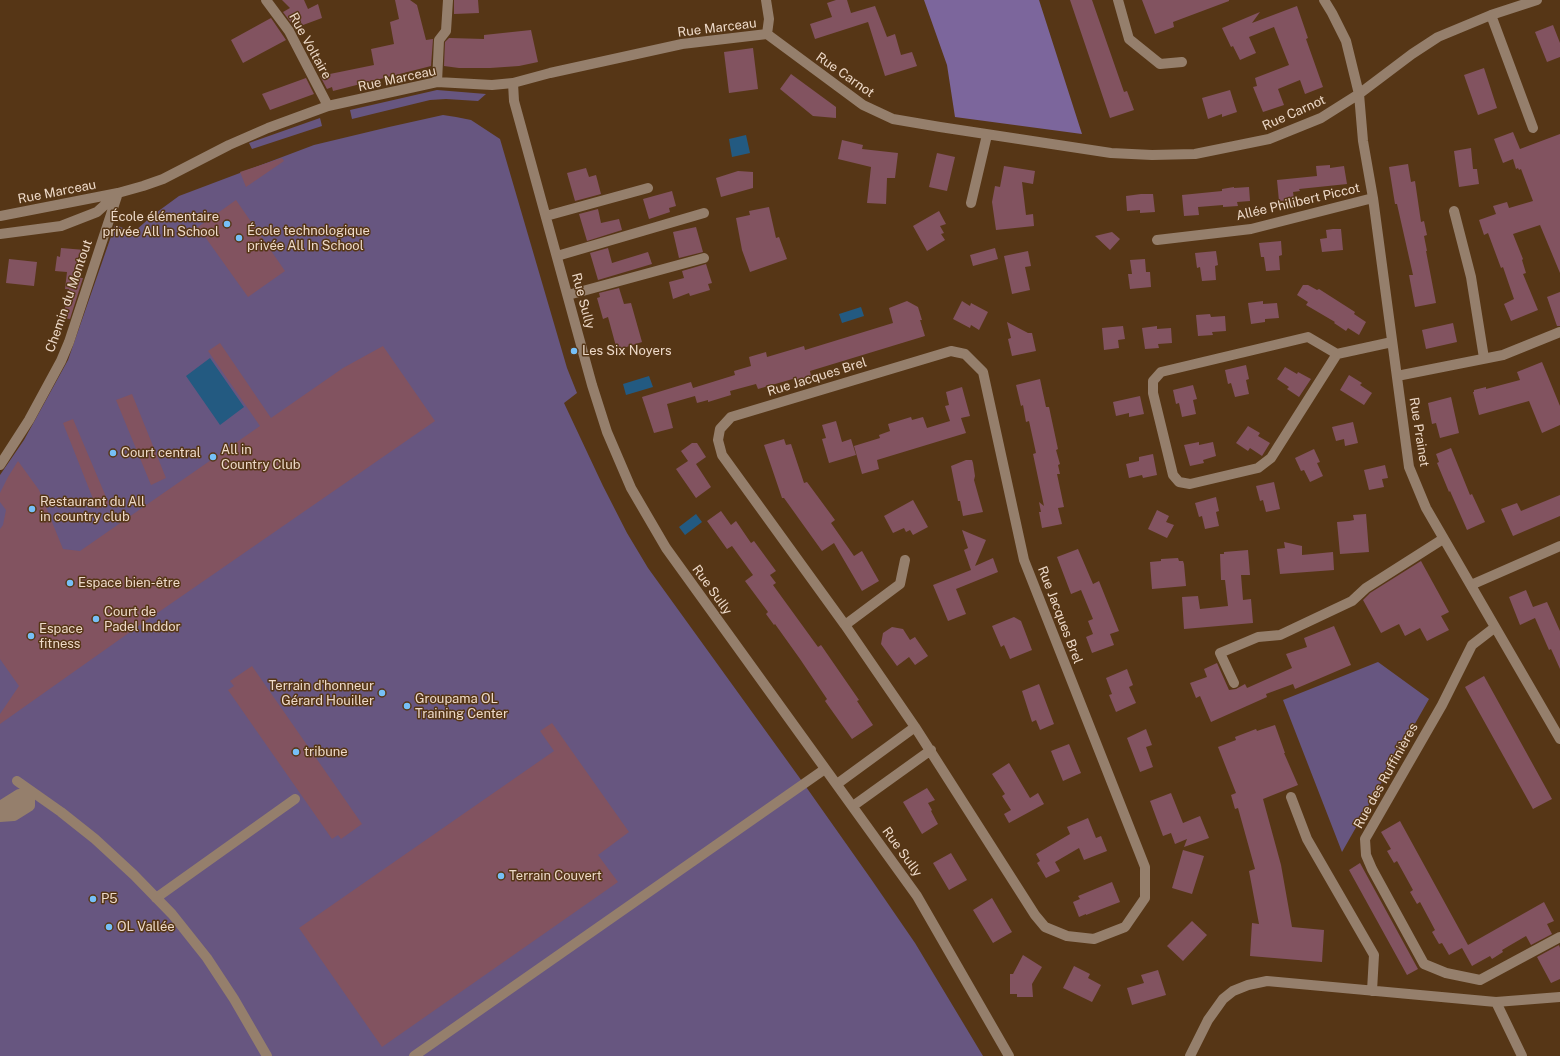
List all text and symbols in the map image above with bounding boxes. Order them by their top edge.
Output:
street label: Rue Voltaire [285,10,335,82]
street label: Rue Marceau [677,15,757,41]
street label: Rue Carnot [813,49,877,101]
street label: Rue Marceau [357,63,437,95]
street label: Rue Carnot [1260,92,1328,134]
street label: Rue Marceau [17,177,97,207]
street label: Allée Philibert Piccot [1235,180,1361,224]
place label: École élémentaire privée All In School [102,209,219,240]
marker: École élémentaire privée All In School [222,219,232,229]
place label: École technologique privée All In School [247,223,370,254]
marker: École technologique privée All In School [234,233,244,243]
street label: Chemin du Montout [42,238,96,354]
street label: Rue Sully [568,271,598,331]
place label: Les Six Noyers [582,343,672,359]
marker: Les Six Noyers [569,346,579,356]
street label: Rue Jacques Brel [765,354,869,400]
street label: Rue Prainet [1406,396,1432,468]
place label: All in Country Club [221,442,301,473]
place label: Court central [121,445,201,461]
marker: Court central [108,448,118,458]
marker: All in Country Club [208,452,218,462]
place label: Restaurant du All in country club [40,494,145,525]
marker: Restaurant du All in country club [27,504,37,514]
street label: Rue Sully [689,562,735,618]
street label: Rue Jacques Brel [1034,564,1086,666]
place label: Espace bien-être [78,575,180,591]
marker: Espace bien-être [65,578,75,588]
place label: Court de Padel Inddor [104,604,181,635]
marker: Court de Padel Inddor [91,614,101,624]
place label: Espace fitness [39,621,83,652]
marker: Espace fitness [26,631,36,641]
place label: Terrain d'honneur Gérard Houiller [269,678,374,709]
marker: Terrain d'honneur Gérard Houiller [377,688,387,698]
place label: Groupama OL Training Center [415,691,508,722]
marker: Groupama OL Training Center [402,701,412,711]
street label: Rue des Ruffinières [1351,721,1421,831]
place label: tribune [304,744,348,760]
marker: tribune [291,747,301,757]
street label: Rue Sully [879,824,925,880]
place label: Terrain Couvert [509,868,602,884]
marker: Terrain Couvert [496,871,506,881]
place label: P5 [101,891,118,907]
marker: P5 [88,894,98,904]
place label: OL Vallée [117,919,175,935]
marker: OL Vallée [104,922,114,932]

